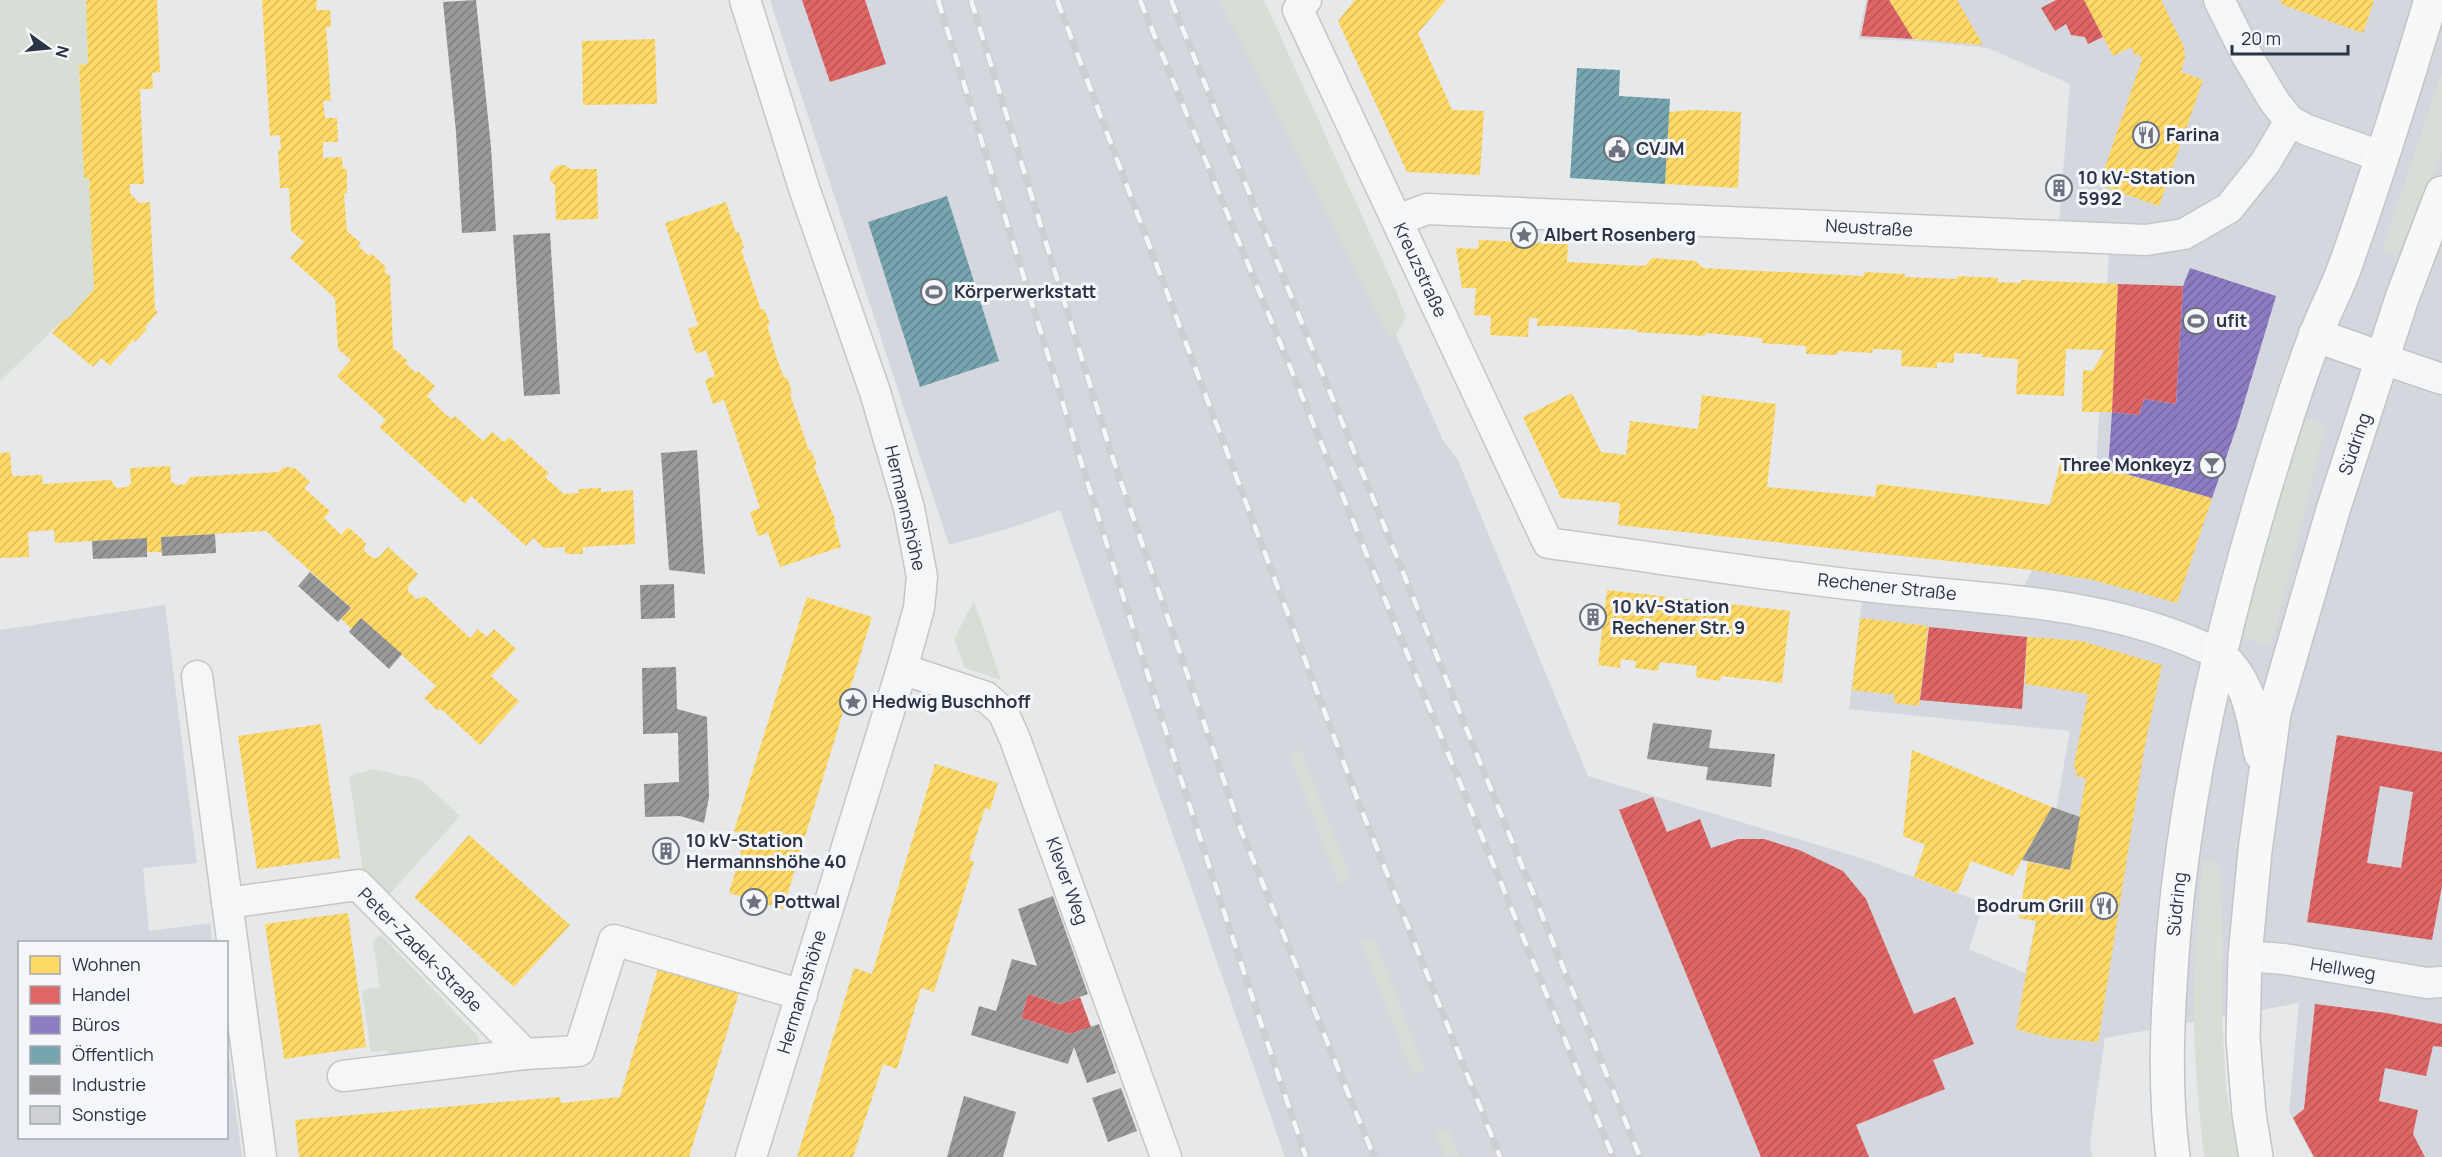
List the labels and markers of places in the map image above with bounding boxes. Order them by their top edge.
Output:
restaurant icon: Farina [2131,120,2161,150]
place label: Farina [2166,122,2219,146]
public building icon: CVJM [1602,134,1632,164]
place label: CVJM [1636,136,1684,160]
place label: 10 kV-Station 5992 [2078,165,2195,210]
building icon: 10 kV-Station 5992 [2044,173,2074,203]
place icon: Albert Rosenberg [1509,220,1539,250]
place label: Albert Rosenberg [1544,222,1696,246]
sports icon: Körperwerkstatt [919,277,949,307]
place label: Körperwerkstatt [954,279,1096,303]
sports icon: ufit [2181,306,2211,336]
place label: ufit [2216,308,2247,332]
bar icon: Three Monkeyz [2197,450,2227,480]
place label: Three Monkeyz [2060,452,2192,476]
place label: 10 kV-Station Rechener Str. 9 [1612,594,1745,639]
building icon: 10 kV-Station Rechener Str. 9 [1578,602,1608,632]
place icon: Hedwig Buschhoff [838,687,868,717]
place label: Hedwig Buschhoff [872,689,1030,713]
place label: 10 kV-Station Hermannshöhe 40 [686,828,847,873]
building icon: 10 kV-Station Hermannshöhe 40 [651,836,681,866]
place icon: Pottwal [739,887,769,917]
place label: Pottwal [774,889,840,913]
restaurant icon: Bodrum Grill [2089,891,2119,921]
place label: Bodrum Grill [1977,893,2084,917]

